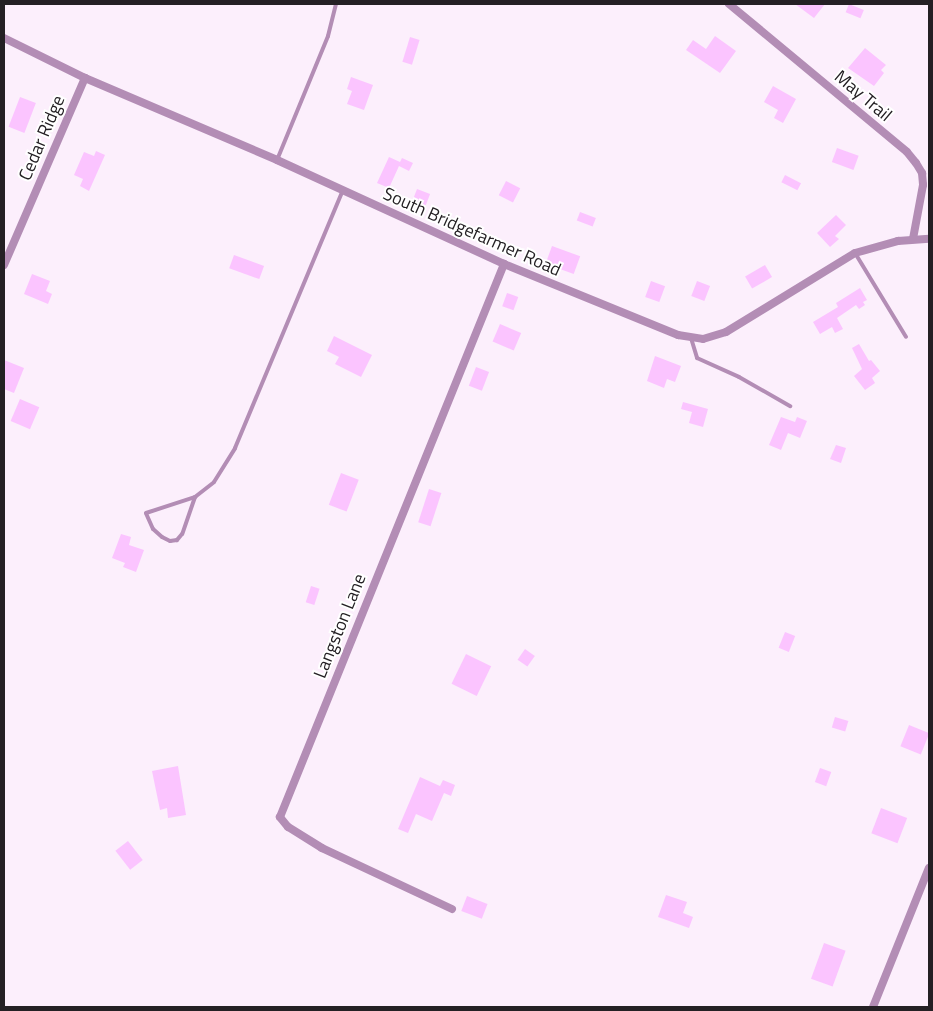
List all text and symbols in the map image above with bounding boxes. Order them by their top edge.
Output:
street label: May Trail [830,66,896,126]
street label: Cedar Ridge [14,92,70,184]
street label: South Bridgefarmer Road [380,183,564,281]
street label: Langston Lane [309,571,371,681]

